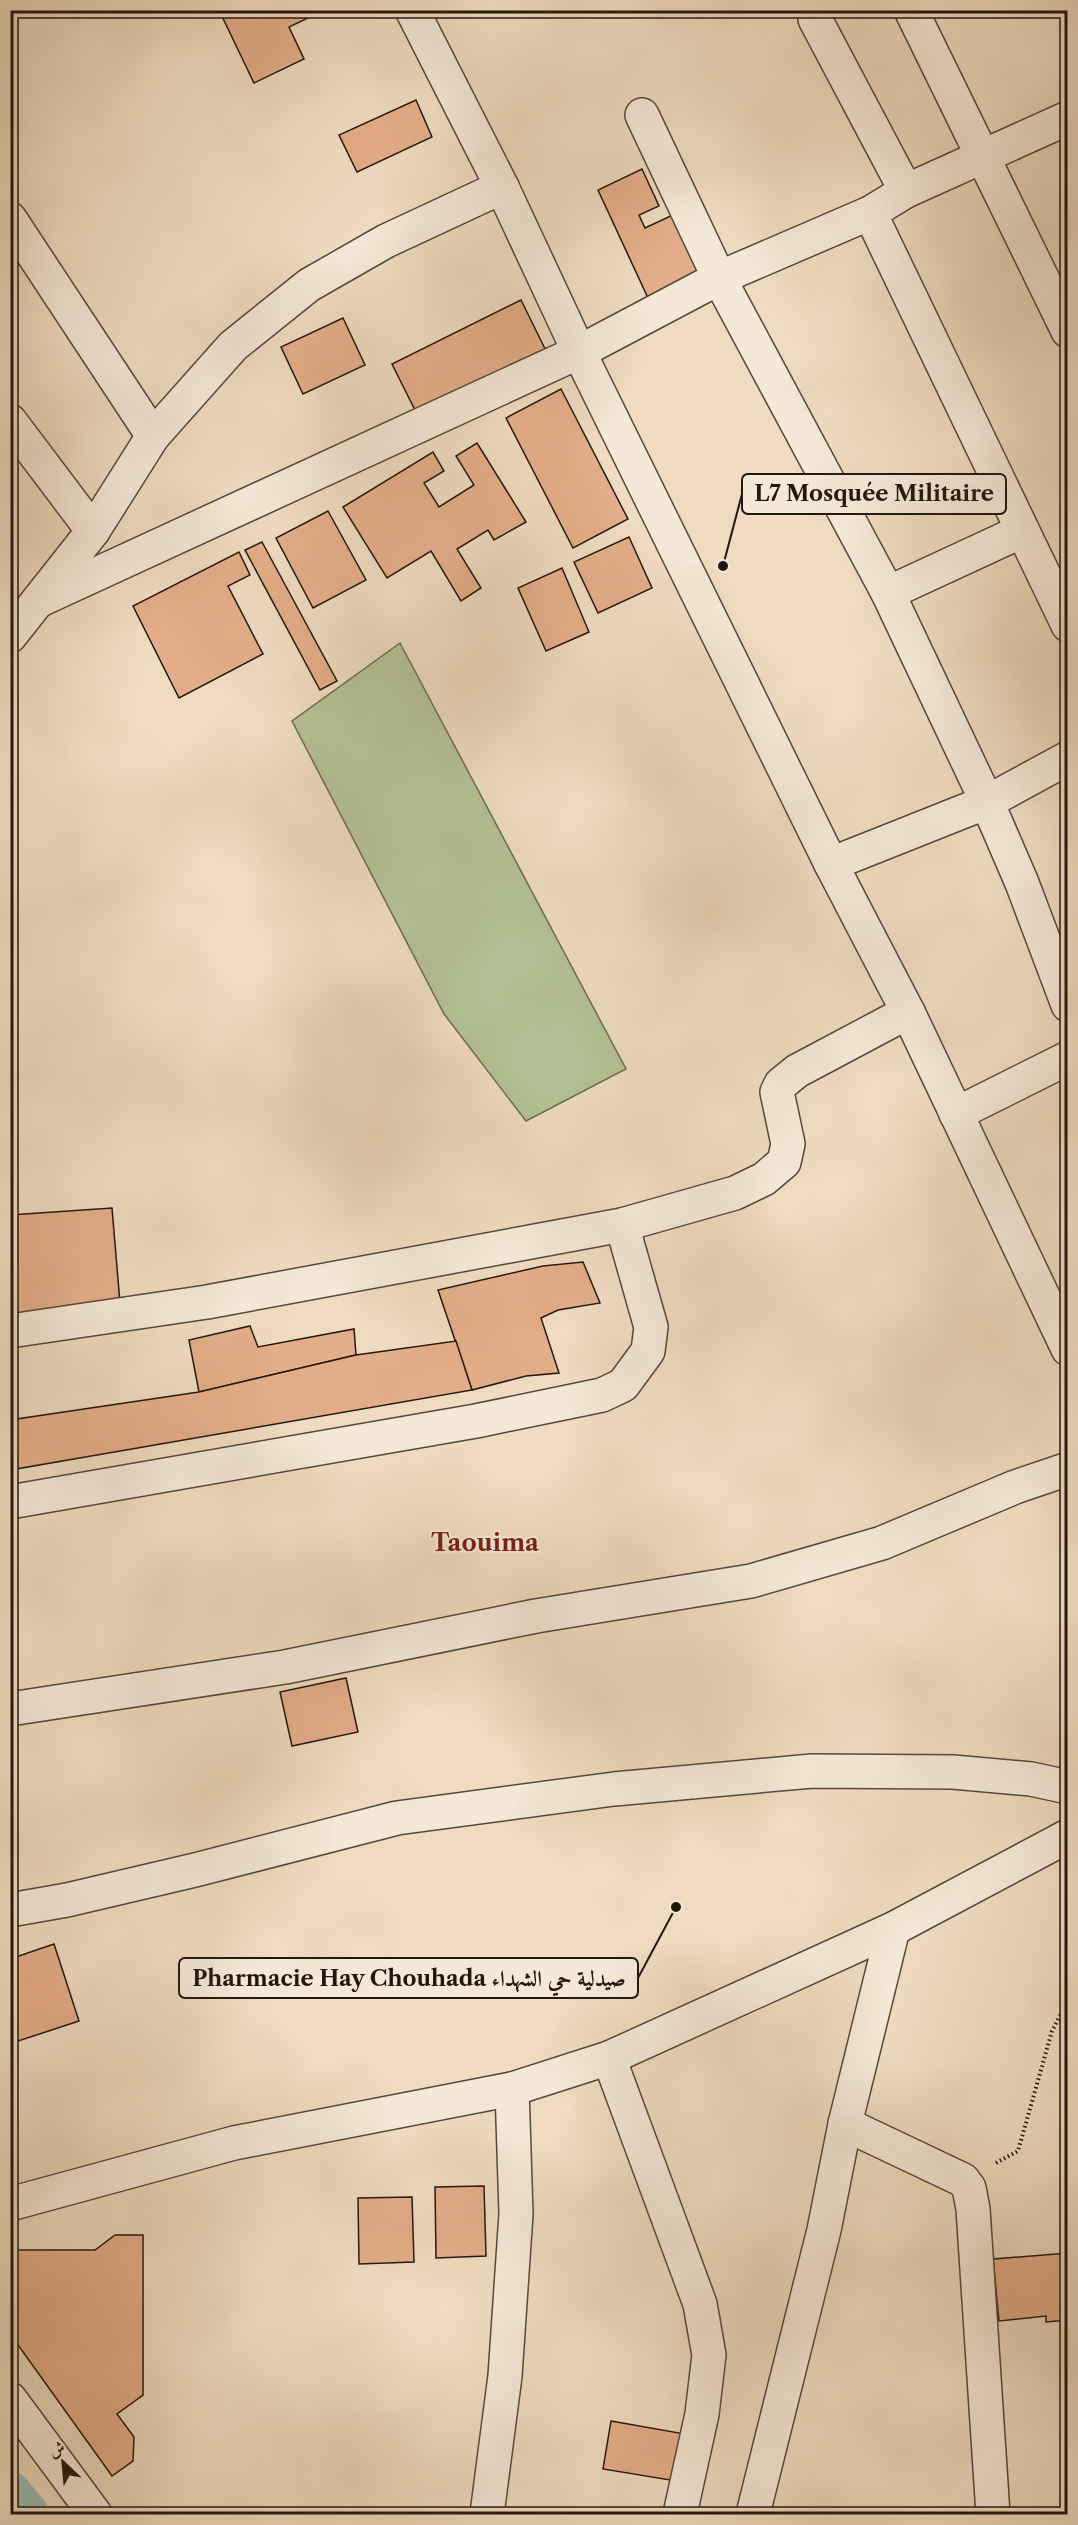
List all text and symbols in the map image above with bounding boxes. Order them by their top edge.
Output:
callout: L7 Mosquée Militaire [742,474,1006,514]
text: L7 Mosquée Militaire [754,480,994,507]
district label: Taouima [431,1528,540,1557]
callout: Pharmacie Hay Chouhada صيدلية حي الشهداء [179,1958,638,1998]
text: Pharmacie Hay Chouhada صيدلية حي الشهداء [192,1965,626,1997]
north arrow [33,2432,93,2492]
text: ش [45,2436,68,2461]

